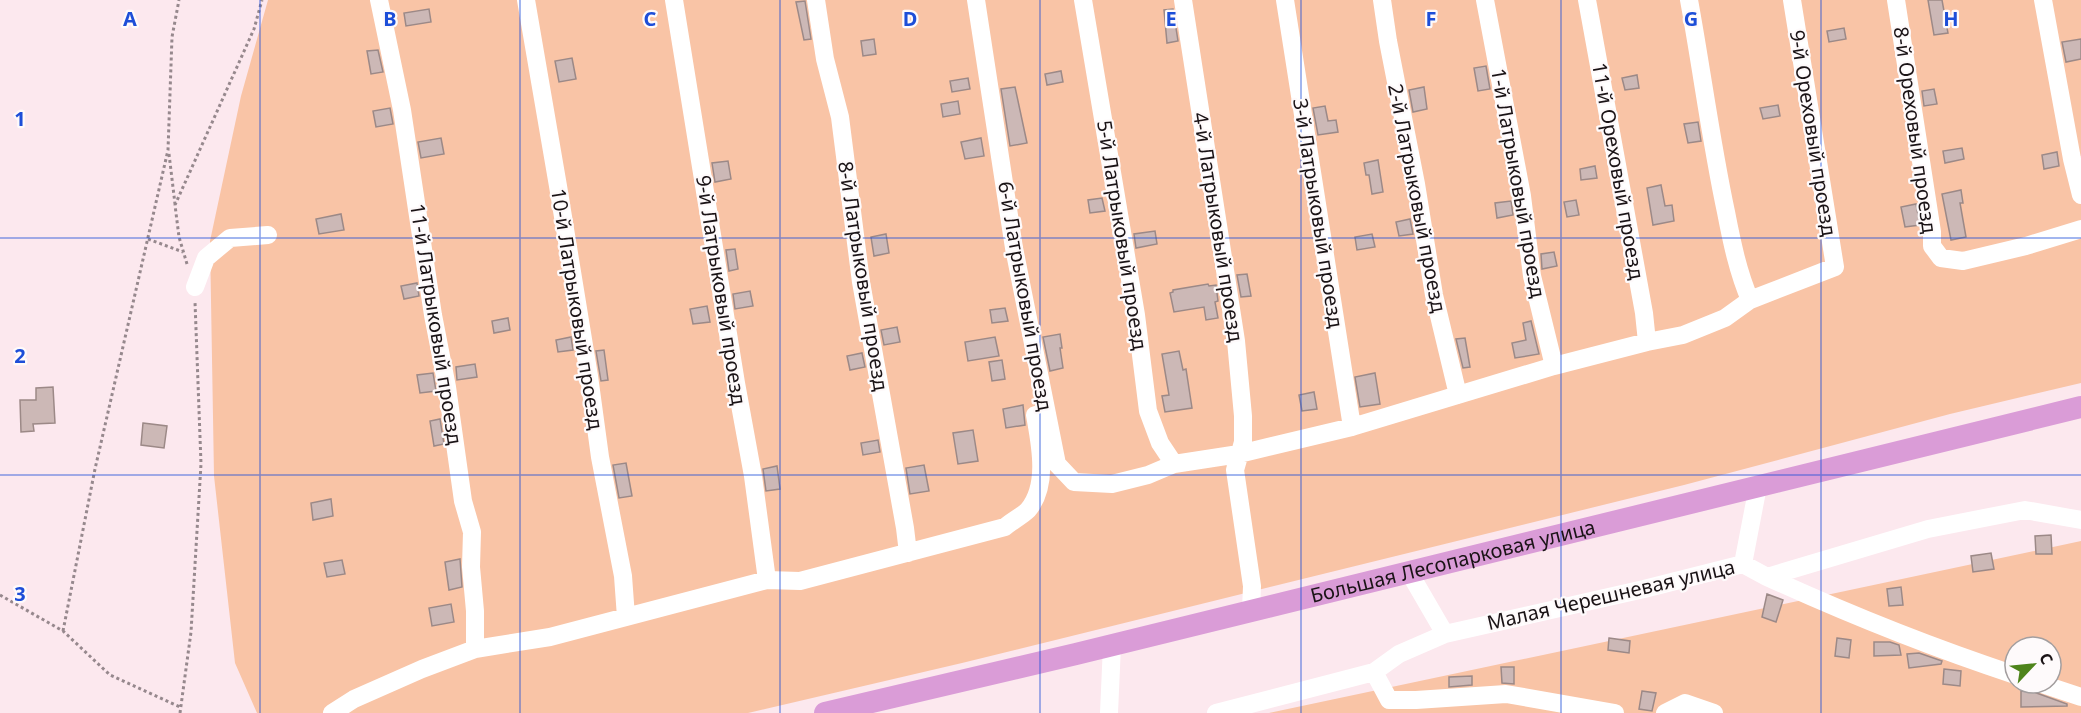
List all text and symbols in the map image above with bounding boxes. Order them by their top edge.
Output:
text: A [123,5,137,32]
text: B [383,5,397,32]
text: C [644,5,657,32]
text: D [903,5,917,32]
text: E [1165,5,1177,32]
text: F [1426,5,1436,32]
text: G [1684,5,1698,32]
text: H [1943,5,1959,32]
street label: 8-й Ореховый проезд [1888,25,1943,235]
street label: 9-й Ореховый проезд [1784,28,1843,238]
street label: 11-й Ореховый проезд [1586,60,1651,281]
street label: 1-й Латрыковый проезд [1485,66,1552,300]
street label: 2-й Латрыковый проезд [1382,81,1453,314]
street label: 3-й Латрыковый проезд [1287,96,1350,330]
text: 1 [14,105,26,132]
street label: 4-й Латрыковый проезд [1187,110,1250,344]
street label: 5-й Латрыковый проезд [1091,118,1154,352]
street label: 8-й Латрыковый проезд [832,159,895,393]
street label: 9-й Латрыковый проезд [690,173,753,407]
street label: 6-й Латрыковый проезд [992,179,1059,413]
street label: 10-й Латрыковый проезд [545,186,610,431]
street label: 11-й Латрыковый проезд [404,201,469,446]
text: 2 [14,342,26,369]
street label: Большая Лесопарковая улица [1308,513,1598,609]
street label: Малая Черешневая улица [1484,553,1737,636]
text: 3 [14,580,26,607]
north arrow [2003,635,2063,695]
text: С [2034,649,2059,668]

